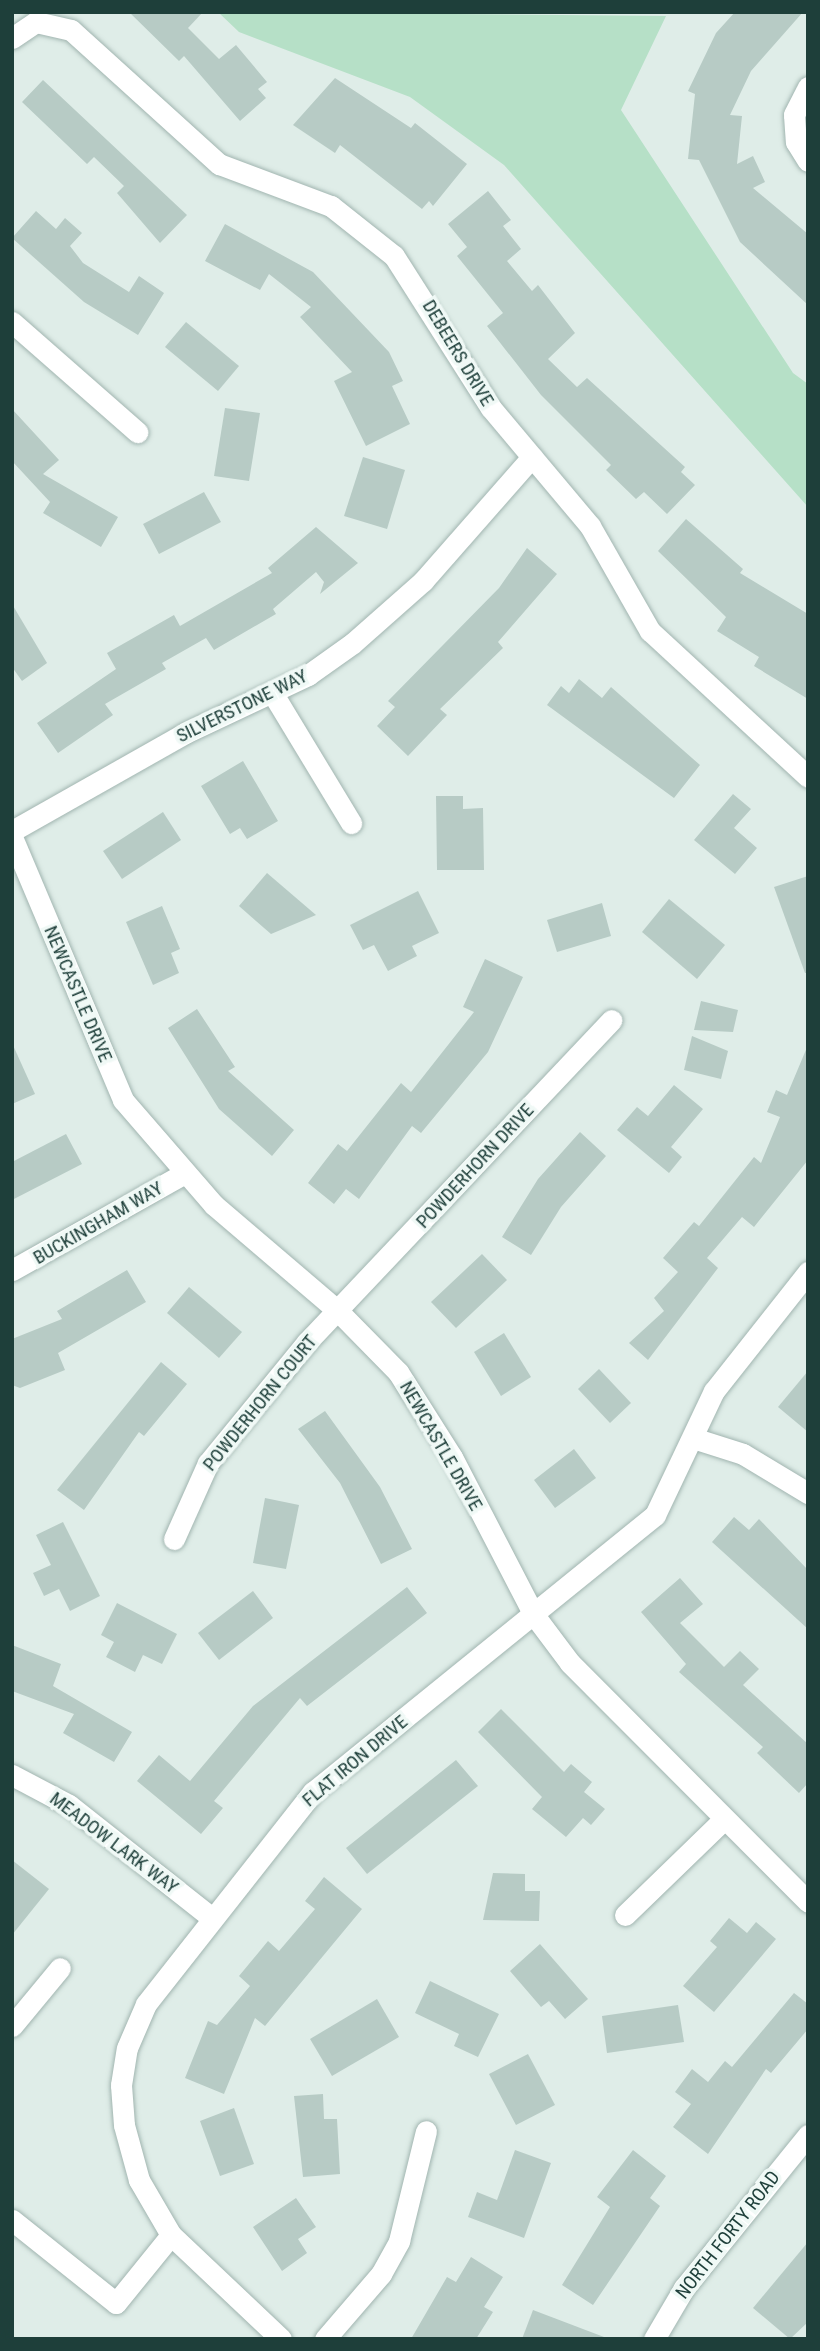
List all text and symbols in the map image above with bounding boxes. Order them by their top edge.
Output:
street label: DEBEERS DRIVE [417,296,499,410]
street label: SILVERSTONE WAY [173,664,311,748]
street label: NEWCASTLE DRIVE [39,922,117,1066]
street label: POWDERHORN DRIVE [411,1099,539,1233]
street label: BUCKINGHAM WAY [29,1177,167,1269]
street label: POWDERHORN COURT [198,1330,322,1476]
street label: NEWCASTLE DRIVE [395,1377,487,1515]
street label: FLAT IRON DRIVE [298,1710,412,1812]
street label: MEADOW LARK WAY [45,1787,183,1899]
street label: NORTH FORTY ROAD [671,2167,785,2303]

